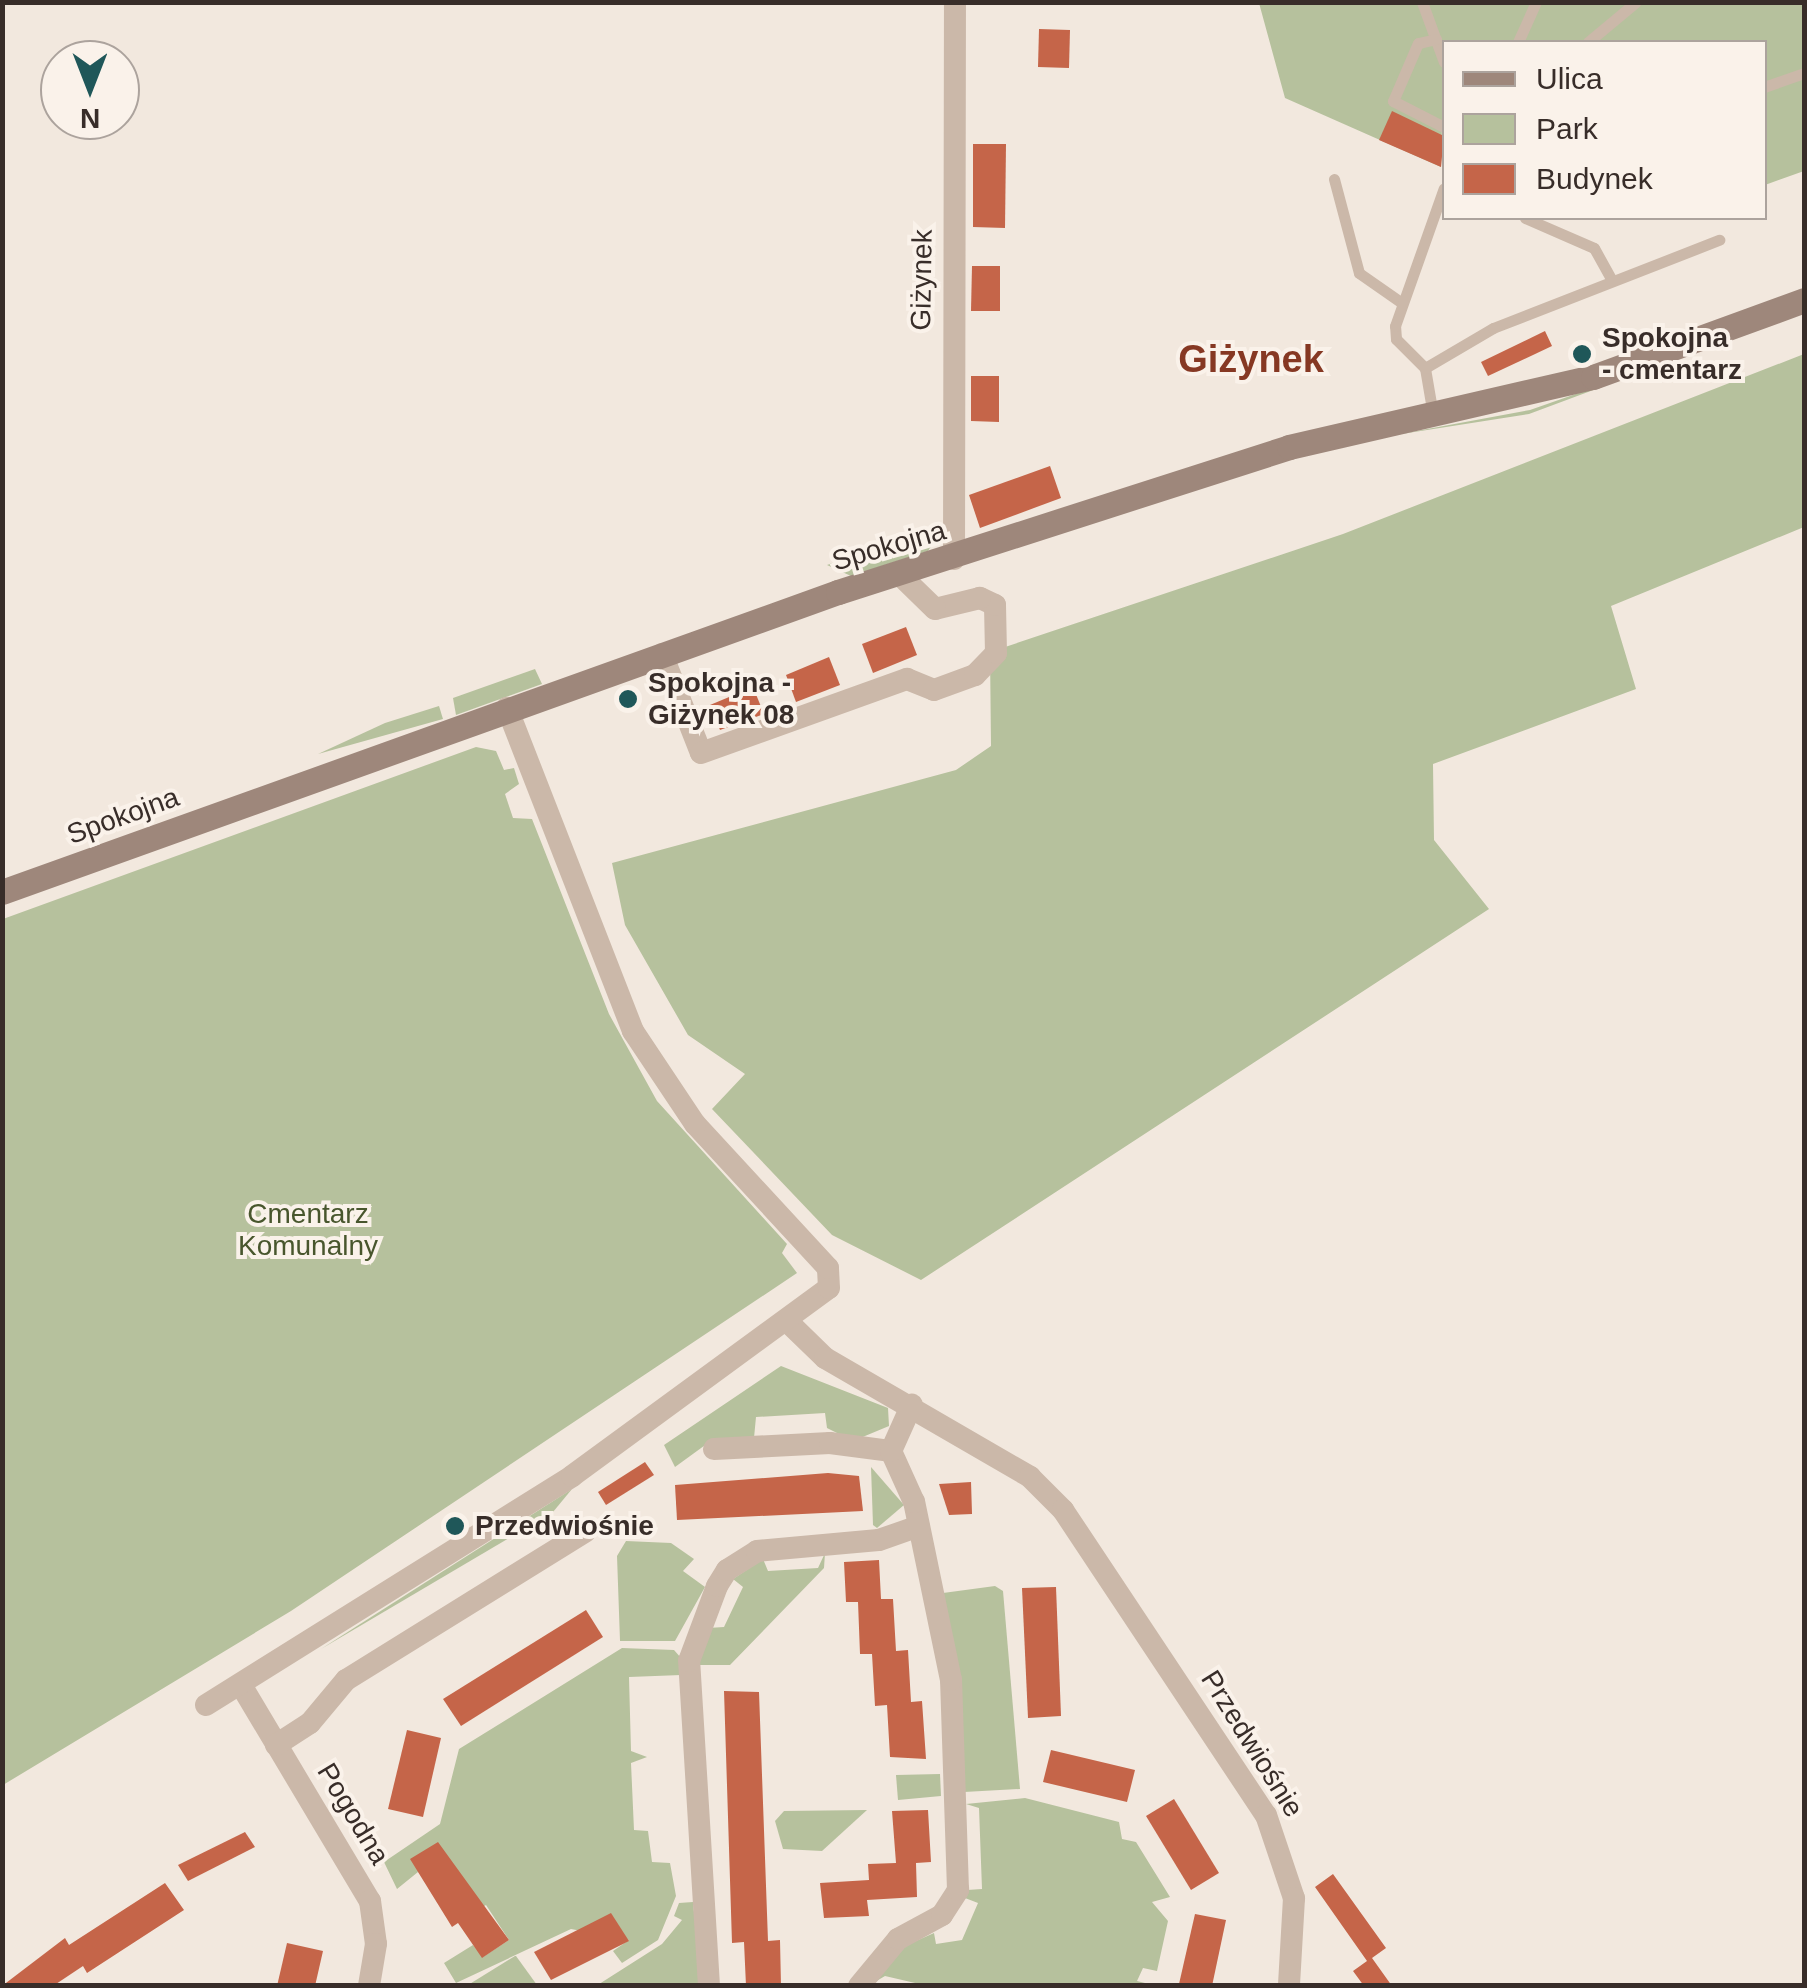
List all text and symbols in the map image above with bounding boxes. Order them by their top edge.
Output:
north arrow [40,40,140,140]
legend [1442,40,1767,220]
text: Ulica [1536,62,1603,95]
text: N [80,103,100,134]
text: Park [1536,112,1598,145]
text: Budynek [1536,162,1653,195]
street label: Giżynek [904,229,940,331]
place label: Spokojna - cmentarz [1602,321,1742,387]
district label: Giżynek [1178,337,1324,383]
marker: Spokojna - cmentarz [1571,343,1593,365]
street label: Spokojna [828,514,950,578]
place label: Spokojna - Giżynek 08 [648,666,794,732]
marker: Spokojna - Giżynek 08 [617,688,639,710]
street label: Spokojna [62,780,184,852]
park label: Cmentarz Komunalny [238,1197,378,1263]
place label: Przedwiośnie [475,1509,654,1543]
marker: Przedwiośnie [444,1515,466,1537]
street label: Przedwiośnie [1194,1664,1310,1824]
street label: Pogodna [310,1757,396,1871]

